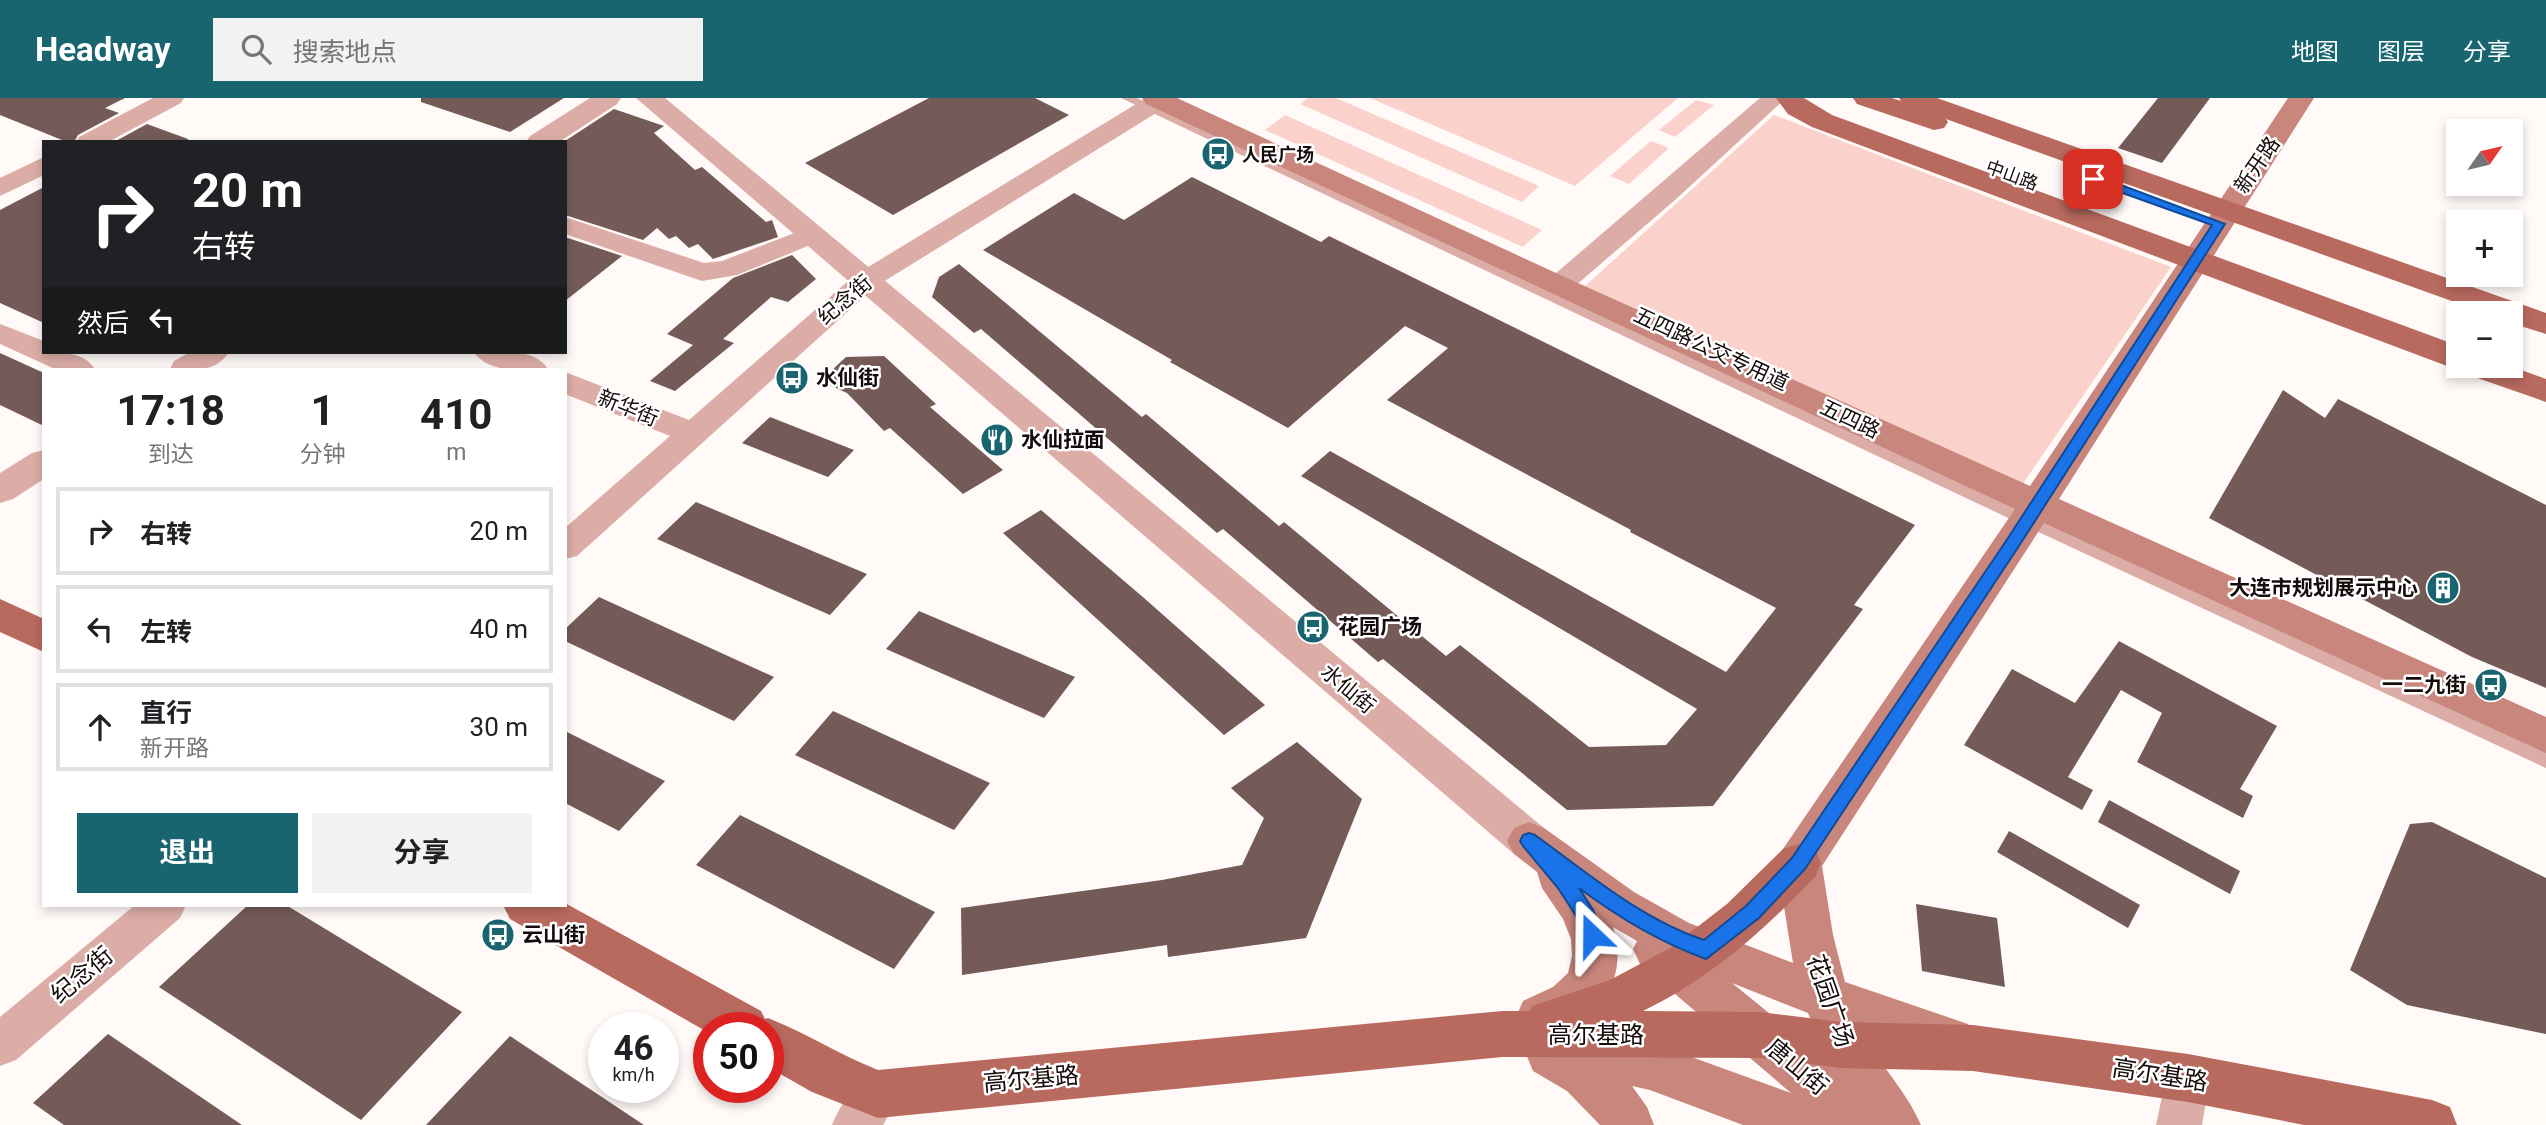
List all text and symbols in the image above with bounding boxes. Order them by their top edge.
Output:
search box [213,18,703,81]
text: Headway [35,30,171,69]
icon: search [237,30,275,68]
text: 搜索地点 [293,37,397,67]
text: 地图 [2291,38,2339,66]
text: 图层 [2377,38,2425,66]
text: 分享 [2463,38,2511,66]
north arrow [2446,119,2524,196]
map controls [2446,119,2523,378]
street label: 新开路 [2229,132,2285,198]
bus stop icon: 人民广场 [1199,135,1237,173]
place label: 人民广场 [1242,144,1314,165]
pin [2063,149,2123,209]
street label: 中山路 [1983,156,2041,194]
icon: arrive [2074,160,2112,198]
text: 20 m [192,162,303,219]
icon: right [77,168,168,259]
button: + [2446,210,2523,287]
text: 右转 [192,228,256,266]
street label: 纪念街 [813,271,877,329]
icon: left [143,301,181,339]
button: − [2446,301,2523,378]
street label: 五四路公交专用道 [1630,303,1792,395]
text: 然后 [77,308,129,338]
bus stop icon: 水仙街 [773,359,811,397]
place label: 水仙街 [816,366,879,390]
street label: 新华街 [594,385,662,431]
text: 17:18 [117,386,225,435]
text: 1 [310,386,335,435]
text: 410 [420,390,492,439]
street label: 五四路 [1816,395,1884,443]
restaurant icon: 水仙拉面 [978,421,1016,459]
place label: 水仙拉面 [1021,428,1105,452]
text: m [446,439,466,466]
text: 到达 [148,441,194,468]
text: 分钟 [299,441,345,468]
icon: right [81,512,119,550]
text: 20 m [470,516,528,546]
text: 右转 [140,519,192,549]
building icon: 大连市规划展示中心 [2424,569,2462,607]
place label: 大连市规划展示中心 [2229,576,2418,600]
bus stop icon: 花园广场 [1294,608,1332,646]
icon: left [81,610,119,648]
text: 40 m [470,614,528,644]
place label: 花园广场 [1338,615,1422,639]
text: 左转 [140,617,192,647]
street label: 水仙街 [1316,660,1380,718]
bus stop icon: 一二九街 [2472,666,2510,704]
place label: 一二九街 [2382,673,2466,697]
text: 直行 [140,698,192,728]
icon: ahead [81,708,119,746]
text: 30 m [470,712,528,742]
text: 新开路 [140,735,209,762]
button: 退出 [77,813,298,893]
button: 分享 [312,813,532,893]
position arrow [1555,898,1629,972]
bus stop icon: 云山街 [479,916,517,954]
place label: 云山街 [522,923,585,947]
street label: 纪念街 [45,941,119,1009]
street label: 花园广场 [1801,951,1859,1051]
speed limit sign: 50 [693,1012,784,1103]
street label: 高尔基路 [1548,1021,1644,1049]
text: 46 [613,1028,654,1069]
street label: 唐山街 [1760,1033,1834,1101]
street label: 高尔基路 [2110,1054,2210,1096]
street label: 高尔基路 [982,1061,1080,1097]
text: km/h [612,1064,655,1085]

